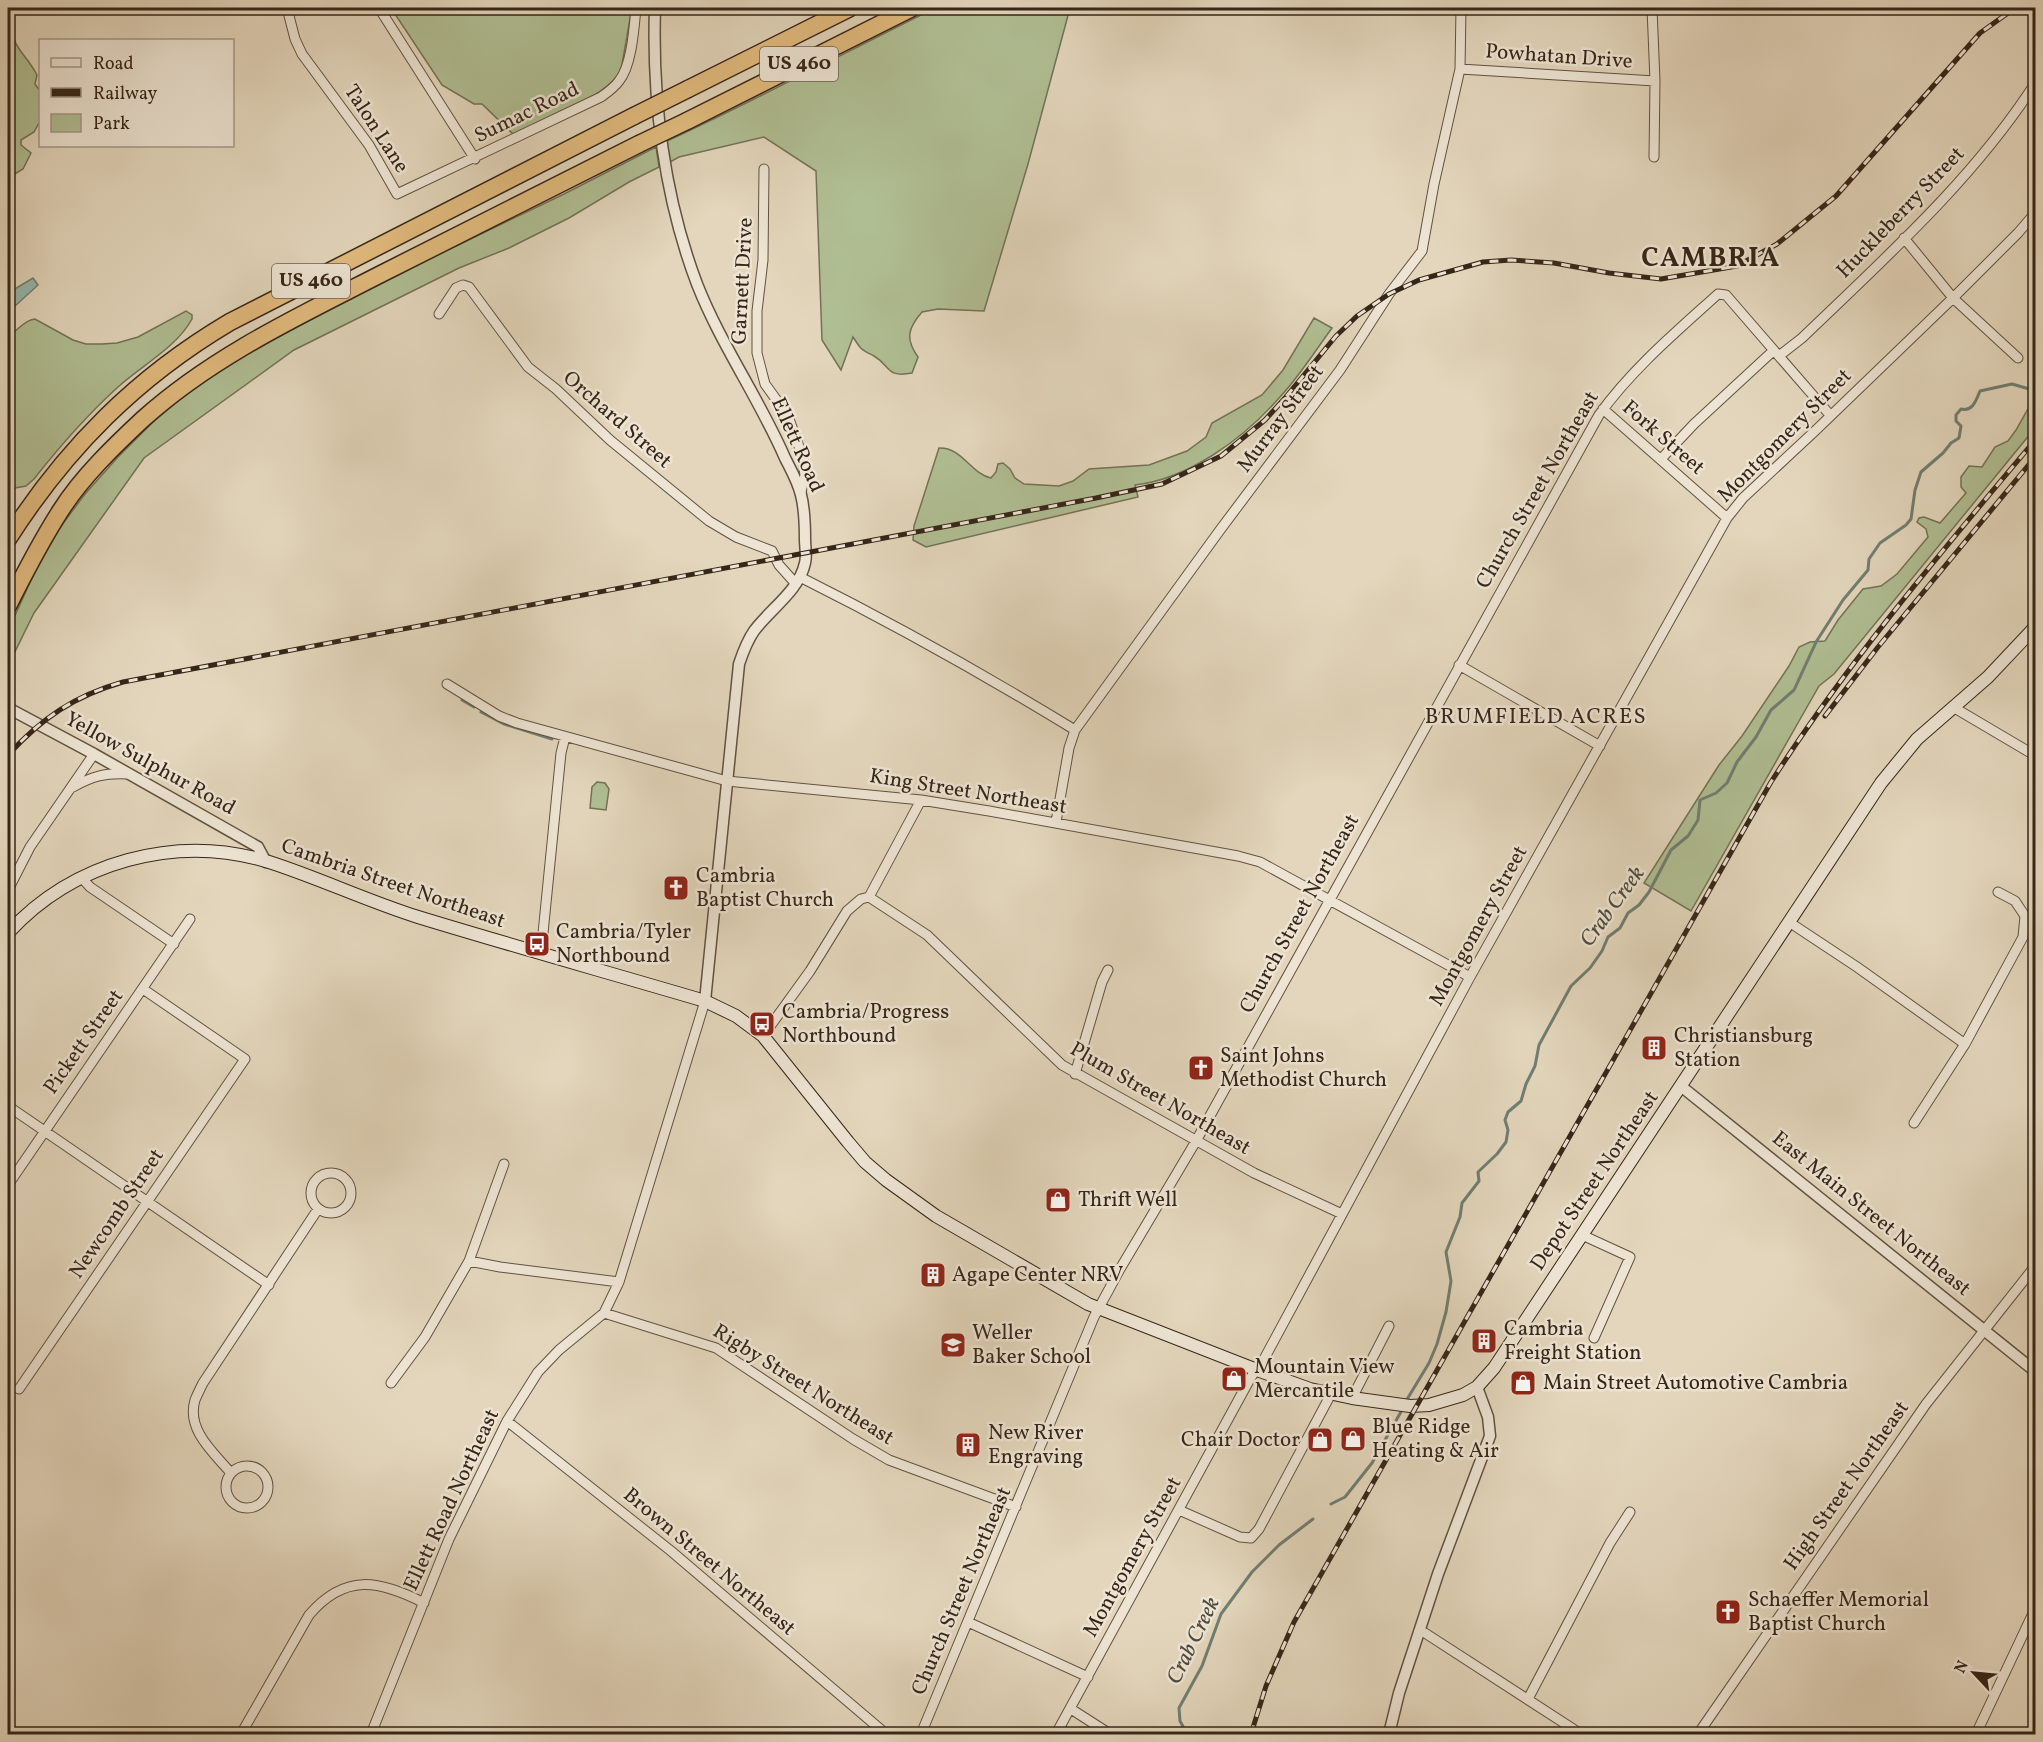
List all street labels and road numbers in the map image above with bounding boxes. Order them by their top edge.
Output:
street label: Powhatan Drive [1484,37,1634,77]
road number: US 460 [760,47,838,81]
street label: Sumac Road [470,75,584,151]
street label: Talon Lane [337,79,416,179]
street label: Huckleberry Street [1830,141,1972,285]
street label: Garnett Drive [725,217,761,345]
road number: US 460 [272,264,350,298]
street label: Murray Street [1231,359,1331,479]
street label: Montgomery Street [1711,362,1859,510]
street label: Orchard Street [556,364,678,476]
street label: Church Street Northeast [1469,386,1607,594]
street label: Ellett Road [763,393,831,497]
street label: Fork Street [1615,394,1711,482]
street label: Yellow Sulphur Road [59,705,241,823]
street label: King Street Northeast [867,762,1069,822]
street label: Church Street Northeast [1233,809,1367,1019]
street label: Cambria Street Northeast [277,832,509,936]
street label: Montgomery Street [1423,841,1535,1011]
street label: Pickett Street [37,984,131,1100]
street label: Plum Street Northeast [1064,1035,1256,1163]
street label: Depot Street Northeast [1524,1085,1666,1277]
street label: East Main Street Northeast [1765,1125,1977,1303]
street label: Newcomb Street [63,1143,171,1285]
street label: Rigby Street Northeast [707,1317,899,1453]
street label: High Street Northeast [1777,1395,1917,1577]
street label: Ellett Road Northeast [397,1404,507,1596]
street label: Montgomery Street [1077,1472,1189,1642]
street label: Brown Street Northeast [616,1481,802,1643]
street label: Church Street Northeast [905,1482,1019,1700]

